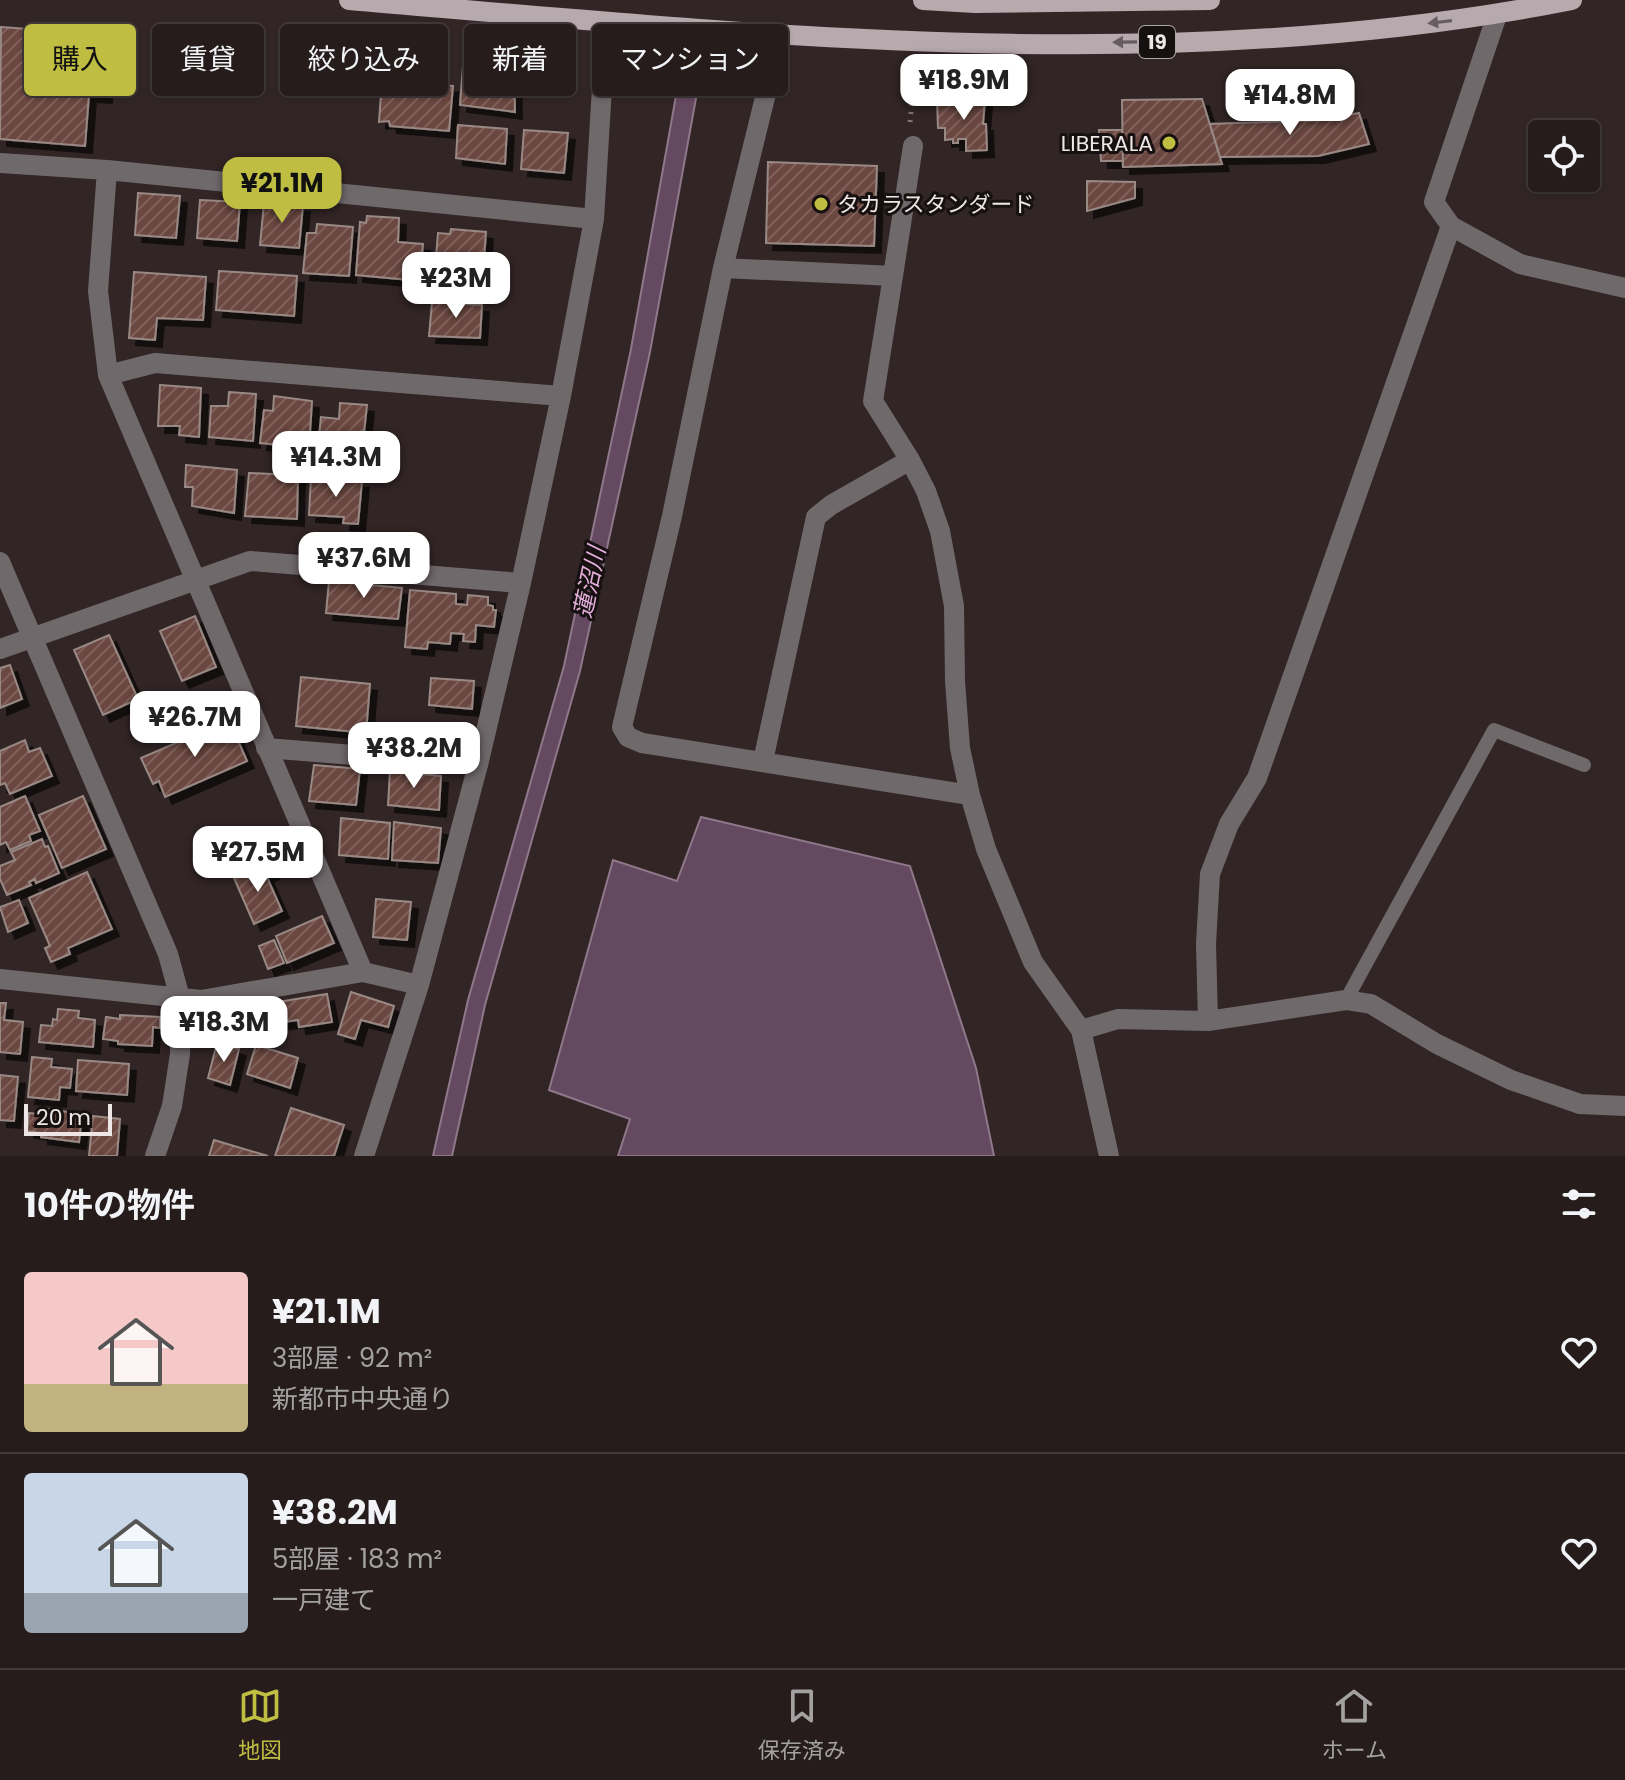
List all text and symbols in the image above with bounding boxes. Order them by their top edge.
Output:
one-way arrow [1427,15,1452,28]
chip: 購入 [24,24,136,96]
chip: 賃貸 [152,24,264,96]
chip: 絞り込み [280,24,448,96]
chip: 新着 [464,24,576,96]
chip: マンション [592,24,788,96]
road number: 19 [1139,26,1175,58]
one-way arrow [1112,36,1137,48]
pin: ¥18.9M [899,54,1029,122]
text: ¥18.9M [918,62,1010,98]
pin: ¥14.8M [1225,69,1355,137]
text: ¥14.8M [1244,77,1336,113]
map controls [1528,120,1600,192]
button: locate [1528,120,1600,192]
place label: LIBERALA [1061,128,1153,159]
marker: LIBERALA [1160,134,1178,152]
pin: ¥21.1M [217,157,347,225]
text: ¥21.1M [240,165,324,201]
place label: タカラスタンダード [837,189,1035,220]
marker: タカラスタンダード [812,195,830,213]
pin: ¥23M [409,252,503,320]
text: ¥23M [420,260,492,296]
pin: ¥14.3M [271,431,401,499]
text: ¥14.3M [290,439,382,475]
pin: ¥37.6M [299,532,429,600]
text: ¥37.6M [317,540,411,576]
water label: 蓮沼川 [566,540,614,621]
pin: ¥26.7M [130,691,260,759]
text: ¥26.7M [148,699,242,735]
pin: ¥38.2M [349,722,479,790]
text: ¥38.2M [366,730,462,766]
pin: ¥27.5M [193,826,323,894]
text: ¥27.5M [211,834,305,870]
pin: ¥18.3M [159,996,289,1064]
text: ¥18.3M [178,1004,270,1040]
scale bar [24,1100,112,1136]
text: 20 m [36,1102,91,1133]
text: 10件の物件 [24,1181,195,1229]
icon: filters [1557,1182,1601,1226]
text: ¥21.1M [272,1287,381,1335]
icon: home [88,1304,184,1400]
icon: heart [1557,1330,1601,1374]
text: 3部屋 · 92 m² [272,1340,432,1376]
text: 新都市中央通り [272,1381,454,1417]
text: ¥38.2M [272,1488,398,1536]
icon: home [88,1505,184,1601]
icon: heart [1557,1531,1601,1575]
text: 5部屋 · 183 m² [272,1541,442,1577]
text: 一戸建て [272,1582,376,1618]
tab: 地図 [238,1684,282,1767]
tab: 保存済み [758,1684,846,1767]
tab: ホーム [1322,1684,1387,1767]

